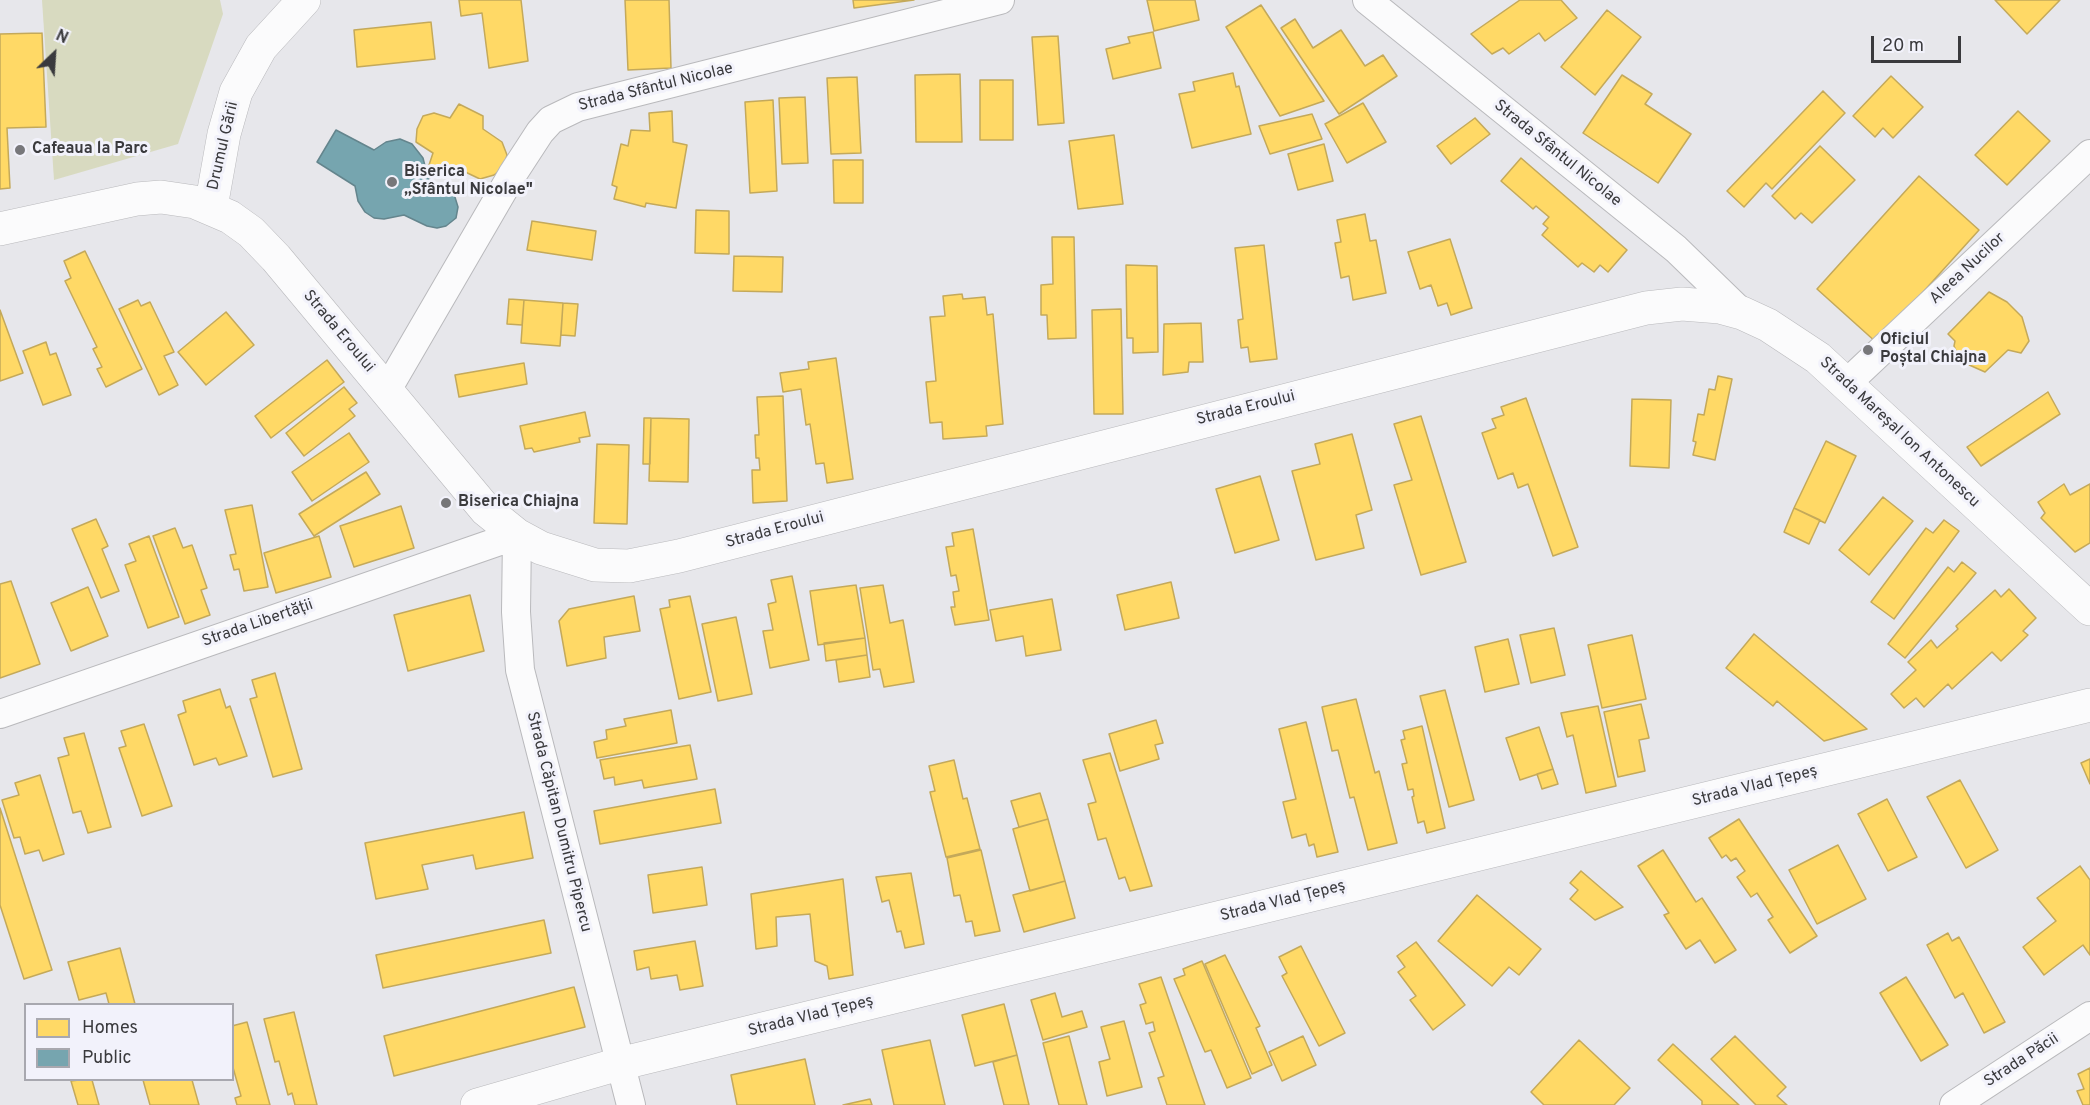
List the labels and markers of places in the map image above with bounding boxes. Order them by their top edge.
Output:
place label: Cafeaua la Parc [32,140,148,160]
marker: Cafeaua la Parc [13,143,27,157]
place label: Biserica „Sfântul Nicolae" [404,163,533,201]
marker: Biserica „Sfântul Nicolae" [385,175,399,189]
place label: Oficiul Poștal Chiajna [1880,331,1986,369]
marker: Oficiul Poștal Chiajna [1861,343,1875,357]
place label: Biserica Chiajna [458,493,579,513]
marker: Biserica Chiajna [439,496,453,510]

